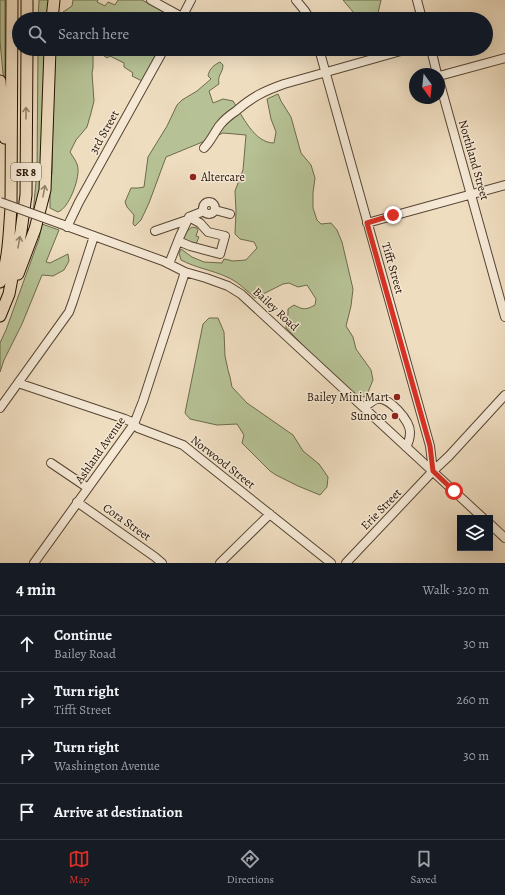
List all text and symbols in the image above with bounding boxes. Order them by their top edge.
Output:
search box [12,12,493,56]
icon: search [26,23,48,45]
text: Search here [58,24,129,44]
north arrow [409,68,445,104]
one-way arrow [22,107,30,120]
street label: 3rd Street [85,107,123,157]
street label: Northland Street [455,118,493,202]
road number: SR 8 [11,163,41,181]
place label: Altercare [200,169,245,185]
marker: Altercare [188,172,198,182]
one-way arrow [40,185,48,198]
route end [384,206,402,224]
one-way arrow [15,236,23,249]
street label: Tifft Street [378,240,408,296]
street label: Bailey Road [250,284,303,335]
place label: Bailey Mini Mart [307,389,389,405]
marker: Bailey Mini Mart [392,392,402,402]
place label: Sunoco [351,408,387,424]
marker: Sunoco [390,411,400,421]
street label: Ashland Avenue [71,414,129,487]
street label: Norwood Street [187,432,259,492]
route start [445,482,463,500]
street label: Erie Street [357,485,405,533]
street label: Cora Street [100,500,154,544]
map controls [457,515,493,551]
button: layers [457,515,493,551]
text: 4 min [16,578,56,601]
text: Walk · 320 m [423,581,489,598]
text: Continue [54,625,112,645]
icon: ahead [16,633,38,655]
text: 30 m [463,635,489,652]
text: Bailey Road [54,645,116,662]
text: Turn right [54,681,119,701]
icon: right [16,689,38,711]
text: 260 m [456,691,489,708]
text: Tifft Street [54,701,111,718]
text: Turn right [54,737,119,757]
icon: right [16,745,38,767]
text: 30 m [463,747,489,764]
text: Washington Avenue [54,757,160,774]
icon: arrive [16,801,38,823]
text: Arrive at destination [54,802,183,822]
tab: Map [68,848,90,887]
tab: Directions [227,848,274,887]
tab: Saved [411,848,437,887]

